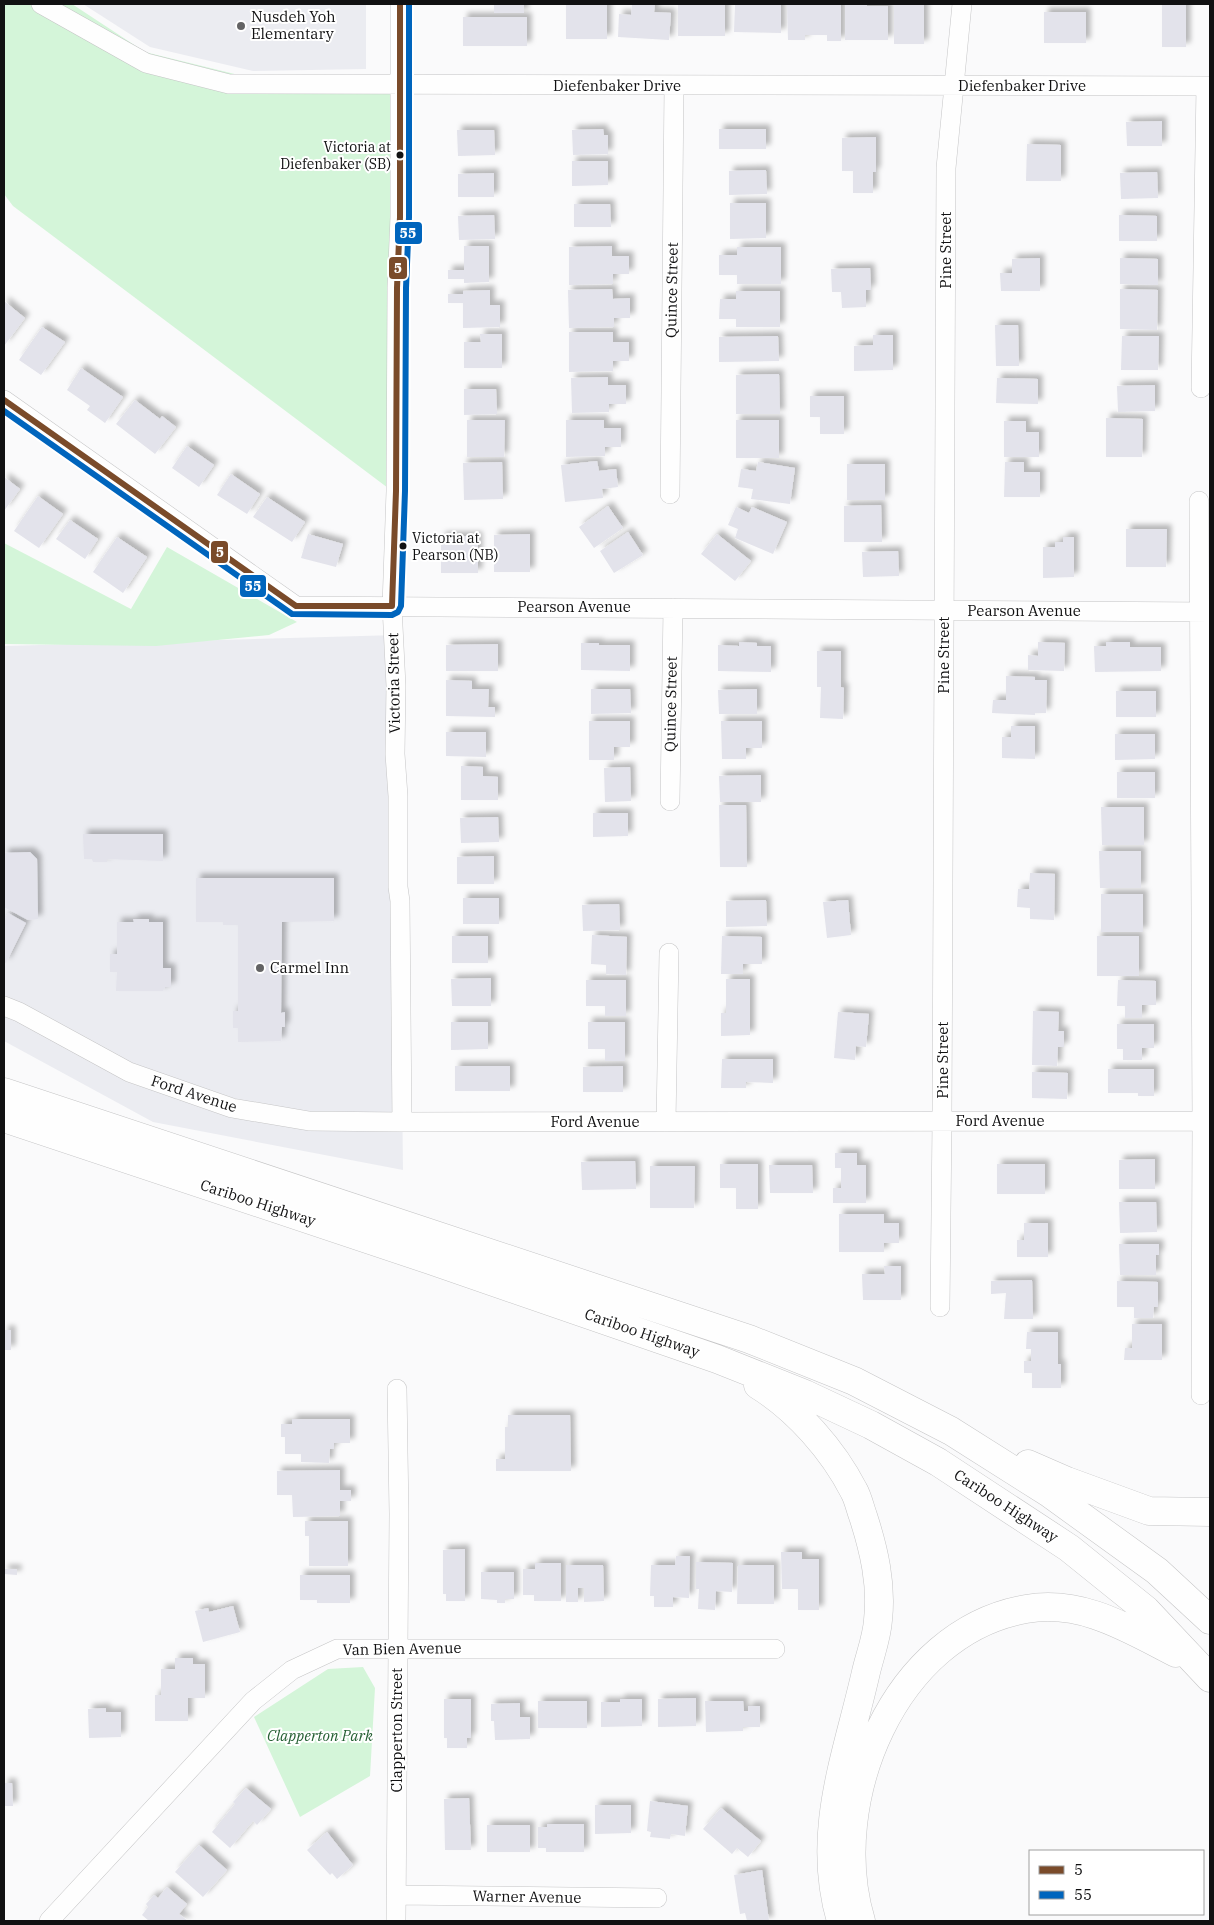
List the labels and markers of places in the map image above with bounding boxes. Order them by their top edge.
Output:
place label: Nusdeh Yoh Elementary [251,7,336,43]
marker: Nusdeh Yoh Elementary [235,20,247,32]
place label: Victoria at Diefenbaker (SB) [280,138,391,173]
marker: Victoria at Diefenbaker (SB) [395,150,405,160]
place label: Victoria at Pearson (NB) [412,529,498,564]
marker: Victoria at Pearson (NB) [398,541,408,551]
place label: Carmel Inn [270,958,350,977]
marker: Carmel Inn [254,962,266,974]

